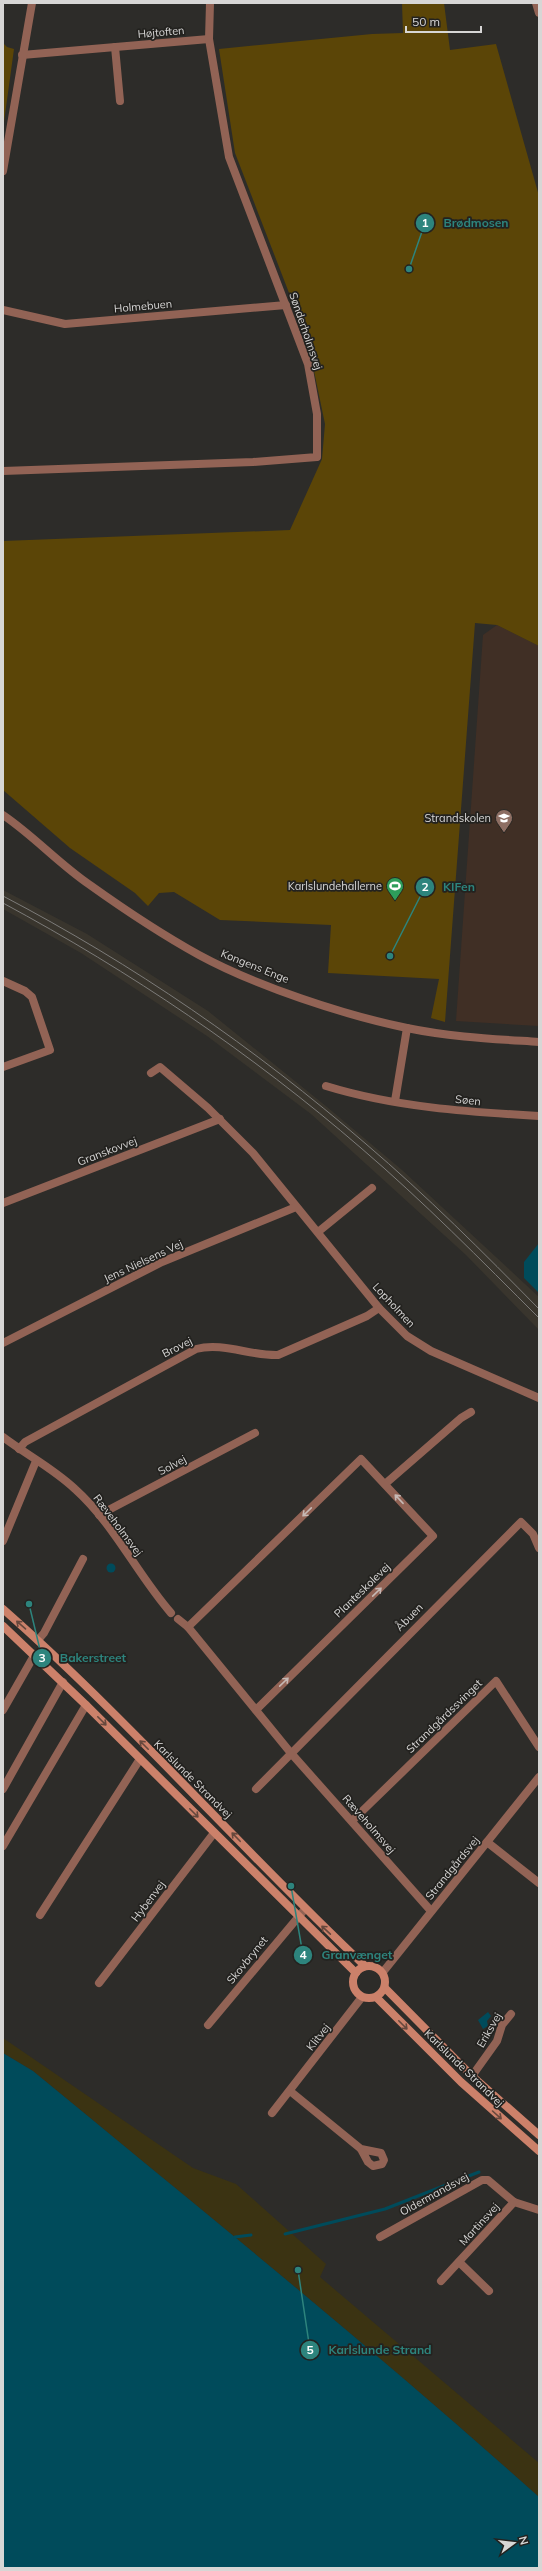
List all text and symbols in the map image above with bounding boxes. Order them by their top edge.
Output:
scale bar [406,8,481,34]
text: 50 m [412,14,440,29]
street label: Højtoften [137,23,185,41]
callout: Brødmosen [415,211,516,235]
text: 1 [421,215,429,230]
text: Brødmosen [443,215,509,230]
street label: Sønderholmsvej [286,290,326,372]
street label: Holmebuen [113,296,173,316]
school or university icon: Strandskolen [494,808,514,833]
place label: Strandskolen [424,811,491,825]
callout: KIFen [415,875,483,899]
sports icon: Karlslundehallerne [385,876,405,901]
place label: Karlslundehallerne [288,879,382,893]
text: 2 [421,879,429,894]
text: KIFen [443,879,475,894]
street label: Kongens Enge [219,946,291,986]
street label: Søen [455,1092,481,1108]
street label: Granskovvej [75,1133,139,1169]
street label: Jens Nielsens Vej [101,1237,185,1285]
street label: Lopholmen [370,1280,418,1330]
street label: Brovej [160,1334,194,1360]
street label: Solvej [155,1452,189,1478]
street label: Ræveholmsvej [90,1491,146,1559]
one-way arrow [394,1494,404,1504]
one-way arrow [302,1507,312,1516]
street label: Planteskolevej [331,1560,393,1620]
one-way arrow [372,1587,382,1596]
street label: Åbuen [392,1600,426,1634]
one-way arrow [16,1620,26,1630]
callout: Bakerstreet [32,1646,134,1670]
text: 3 [38,1650,46,1665]
text: Bakerstreet [60,1650,127,1665]
street label: Strandgårdssvinget [403,1676,485,1756]
one-way arrow [279,1677,289,1687]
one-way arrow [97,1716,107,1726]
street label: Karlslunde Strandvej [151,1737,235,1821]
one-way arrow [139,1740,149,1750]
street label: Ræveholmsvej [340,1792,398,1856]
one-way arrow [189,1808,199,1818]
one-way arrow [231,1832,241,1842]
street label: Strandgårdsvej [422,1833,482,1903]
street label: Hybenvej [128,1878,168,1924]
one-way arrow [322,1926,332,1935]
street label: Skovbrynet [223,1933,271,1987]
callout: Granvænget [293,1943,400,1967]
text: 4 [299,1947,307,1962]
text: Granvænget [322,1947,393,1962]
street label: Eriksvej [473,2010,505,2050]
one-way arrow [398,2020,408,2030]
street label: Klitvej [303,2021,333,2053]
street label: Karlslunde Strandvej [421,2026,507,2110]
one-way arrow [492,2110,502,2120]
street label: Oldermandsvej [397,2169,471,2219]
street label: Martinsvej [456,2200,502,2248]
callout: Karlslunde Strand [300,2338,439,2362]
text: 5 [306,2342,314,2357]
text: Karlslunde Strand [328,2342,432,2357]
north arrow [494,2523,534,2563]
text: N [516,2535,531,2546]

